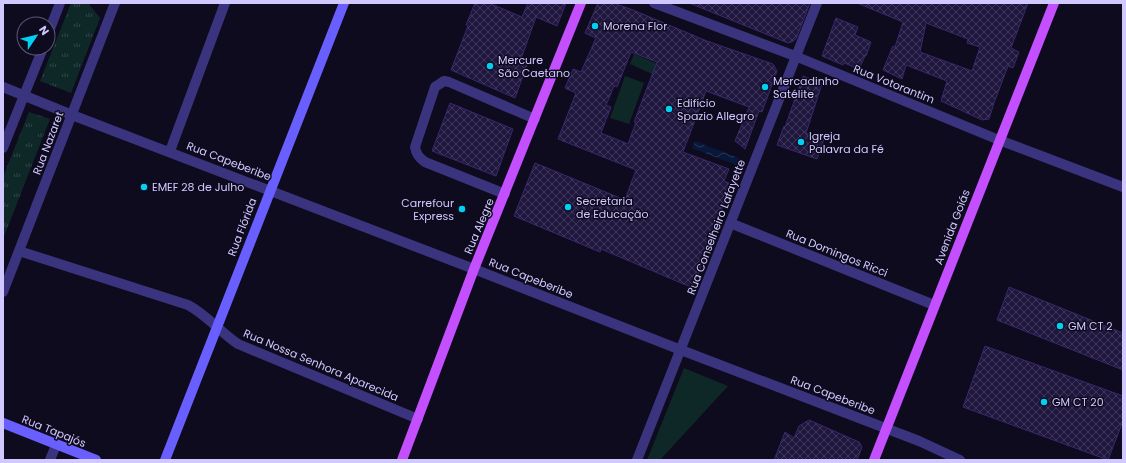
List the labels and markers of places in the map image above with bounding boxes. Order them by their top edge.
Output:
place label: Morena Flor [603,18,667,34]
marker: Morena Flor [590,21,600,31]
place label: Mercure São Caetano [498,52,570,81]
marker: Mercure São Caetano [485,61,495,71]
place label: Mercadinho Satélite [773,73,839,102]
marker: Mercadinho Satélite [760,82,770,92]
place label: Edifício Spazio Allegro [677,95,754,124]
marker: Edifício Spazio Allegro [664,104,674,114]
place label: Igreja Palavra da Fé [809,128,884,157]
marker: Igreja Palavra da Fé [796,137,806,147]
place label: EMEF 28 de Julho [152,179,244,195]
marker: EMEF 28 de Julho [139,182,149,192]
place label: Secretaria de Educação [576,193,649,222]
place label: Carrefour Express [401,195,454,224]
marker: Secretaria de Educação [563,202,573,212]
marker: Carrefour Express [457,204,467,214]
place label: GM CT 2 [1068,318,1113,334]
marker: GM CT 2 [1055,321,1065,331]
place label: GM CT 20 [1052,394,1104,410]
marker: GM CT 20 [1039,397,1049,407]

